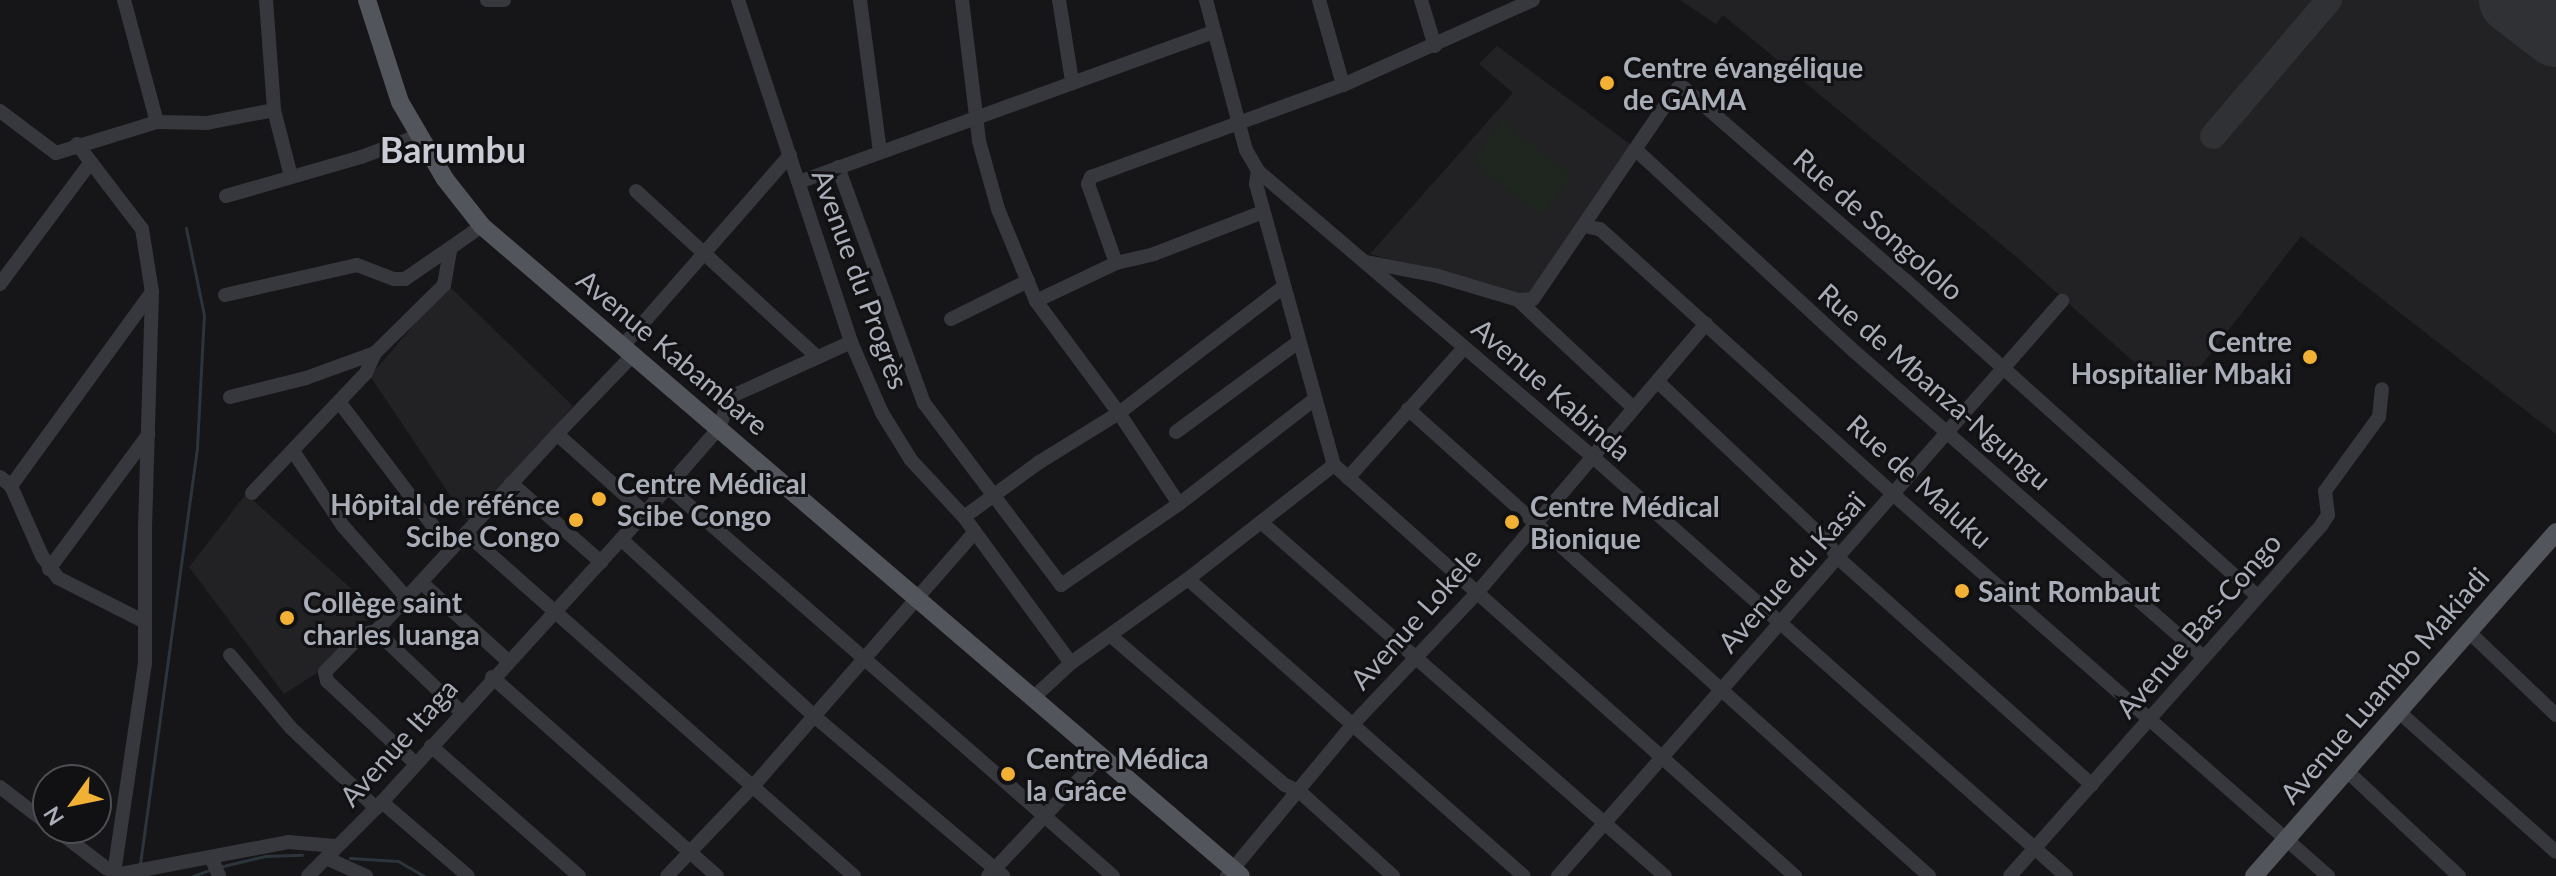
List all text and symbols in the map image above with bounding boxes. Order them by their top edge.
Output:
place label: Centre évangélique de GAMA [1623,50,1863,116]
marker: Centre évangélique de GAMA [1598,74,1616,92]
district label: Barumbu [380,128,526,172]
street label: Rue de Songololo [1787,141,1971,307]
street label: Avenue du Progrès [806,165,916,393]
street label: Avenue Kabambare [571,262,775,442]
street label: Rue de Mbanza-Ngungu [1812,276,2058,496]
street label: Avenue Kabinda [1466,311,1638,467]
place label: Centre Hospitalier Mbaki [2070,324,2292,390]
marker: Centre Hospitalier Mbaki [2299,346,2321,368]
street label: Rue de Maluku [1840,407,2000,555]
place label: Centre Médical Scibe Congo [617,466,807,532]
street label: Avenue du Kasaï [1710,485,1872,659]
place label: Hôpital de réfénce Scibe Congo [330,487,560,553]
marker: Centre Médical Scibe Congo [588,488,610,510]
place label: Centre Médical Bionique [1530,489,1720,555]
marker: Hôpital de réfénce Scibe Congo [567,511,585,529]
marker: Centre Médical Bionique [1501,511,1523,533]
street label: Avenue Bas-Congo [2108,526,2288,724]
street label: Avenue Lokele [1343,540,1487,696]
street label: Avenue Luambo Makiadi [2272,560,2496,810]
place label: Saint Rombaut [1978,574,2160,608]
marker: Saint Rombaut [1953,582,1971,600]
place label: Collège saint charles luanga [303,585,480,651]
marker: Collège saint charles luanga [278,609,296,627]
street label: Avenue Itaga [332,671,464,813]
place label: Centre Médica la Grâce [1026,741,1209,807]
marker: Centre Médica la Grâce [997,763,1019,785]
north arrow [32,764,112,844]
text: N [37,802,69,831]

